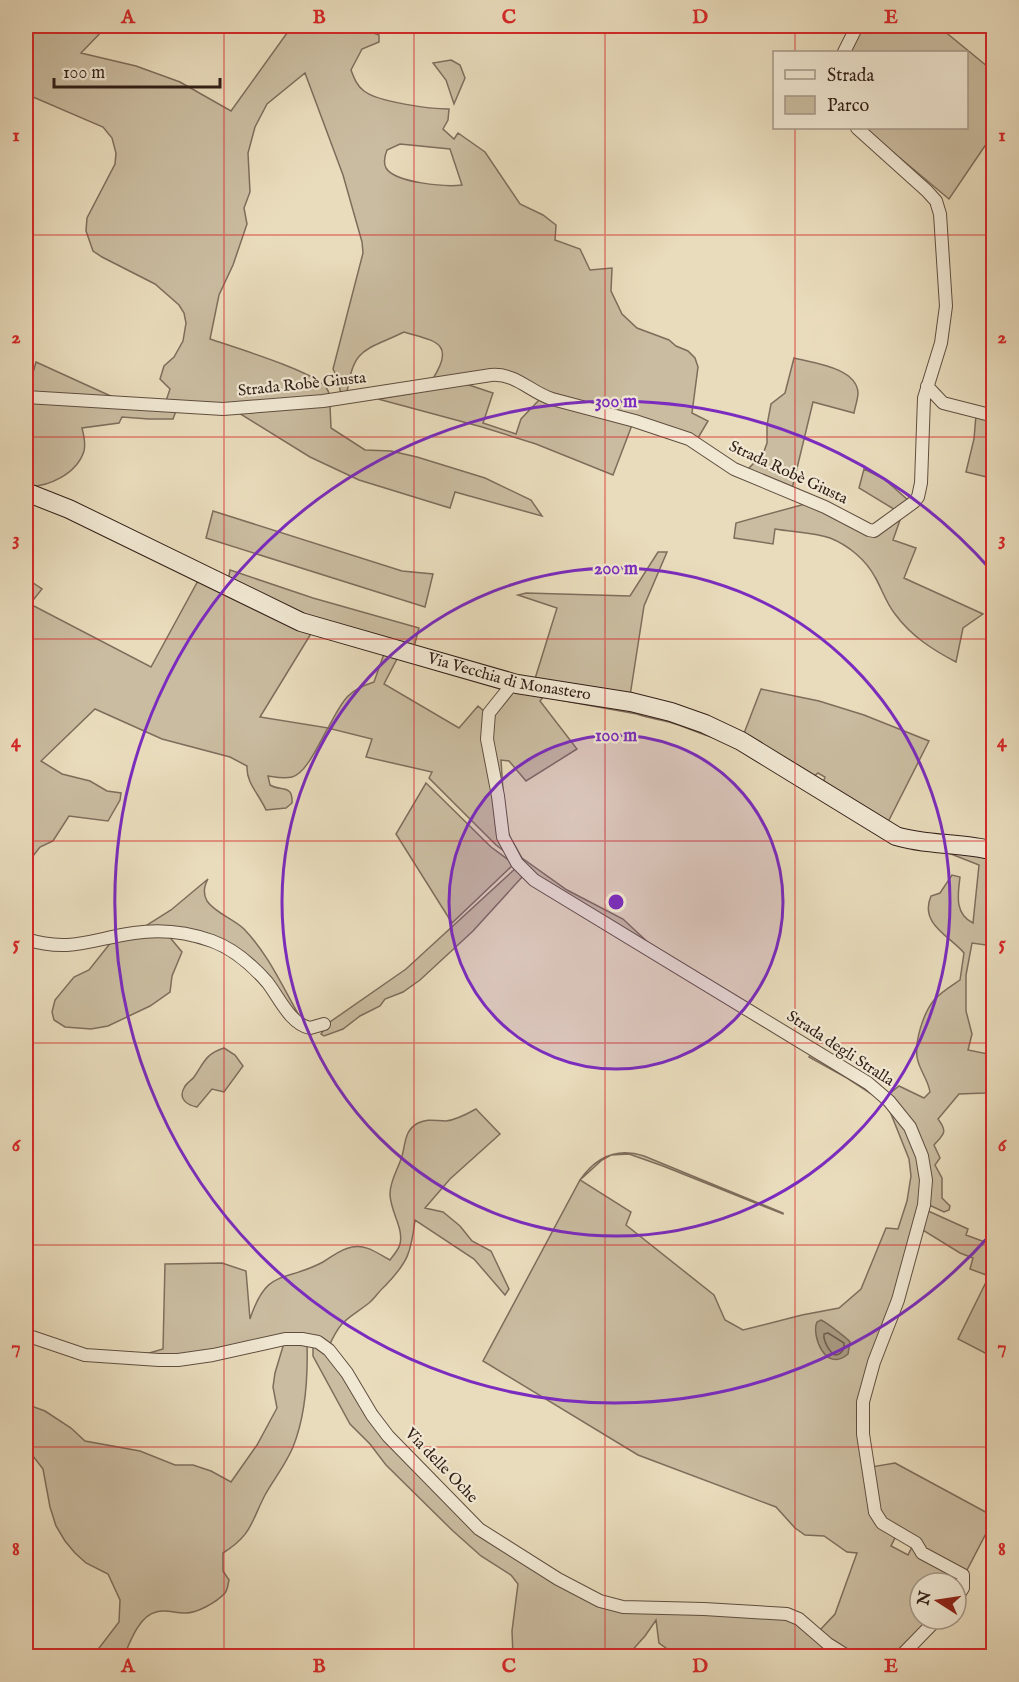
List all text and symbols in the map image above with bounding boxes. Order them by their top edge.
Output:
text: A [120,5,136,30]
text: B [312,5,326,30]
text: C [502,5,516,30]
text: D [692,5,708,30]
text: E [884,5,898,30]
scale bar [54,51,220,89]
legend [773,51,968,129]
text: 100 m [63,62,105,85]
text: Strada [827,65,874,88]
text: Parco [827,95,869,118]
text: 1 [12,123,20,148]
text: 1 [998,123,1006,148]
text: 2 [11,325,21,350]
text: 2 [997,325,1007,350]
street label: Strada Robè Giusta [237,368,367,402]
text: 300 m [595,391,637,414]
street label: Strada Robè Giusta [725,437,851,509]
text: 3 [12,527,20,552]
text: 3 [998,527,1006,552]
text: 200 m [594,558,638,581]
street label: Via Vecchia di Monastero [424,649,593,706]
text: 100 m [595,725,637,748]
text: 4 [11,729,22,754]
text: 4 [997,729,1008,754]
centre of rings [606,892,626,912]
text: 5 [12,931,20,956]
text: 5 [998,931,1006,956]
street label: Strada degli Stralla [782,1007,898,1091]
text: 6 [12,1133,22,1158]
text: 6 [998,1133,1008,1158]
text: 7 [11,1335,21,1360]
text: 7 [997,1335,1007,1360]
street label: Via delle Oche [400,1424,482,1508]
text: 8 [12,1537,20,1562]
text: 8 [998,1537,1006,1562]
north arrow [908,1571,968,1631]
text: N [914,1589,937,1608]
text: A [120,1654,136,1679]
text: B [312,1654,326,1679]
text: C [502,1654,516,1679]
text: D [692,1654,708,1679]
text: E [884,1654,898,1679]

